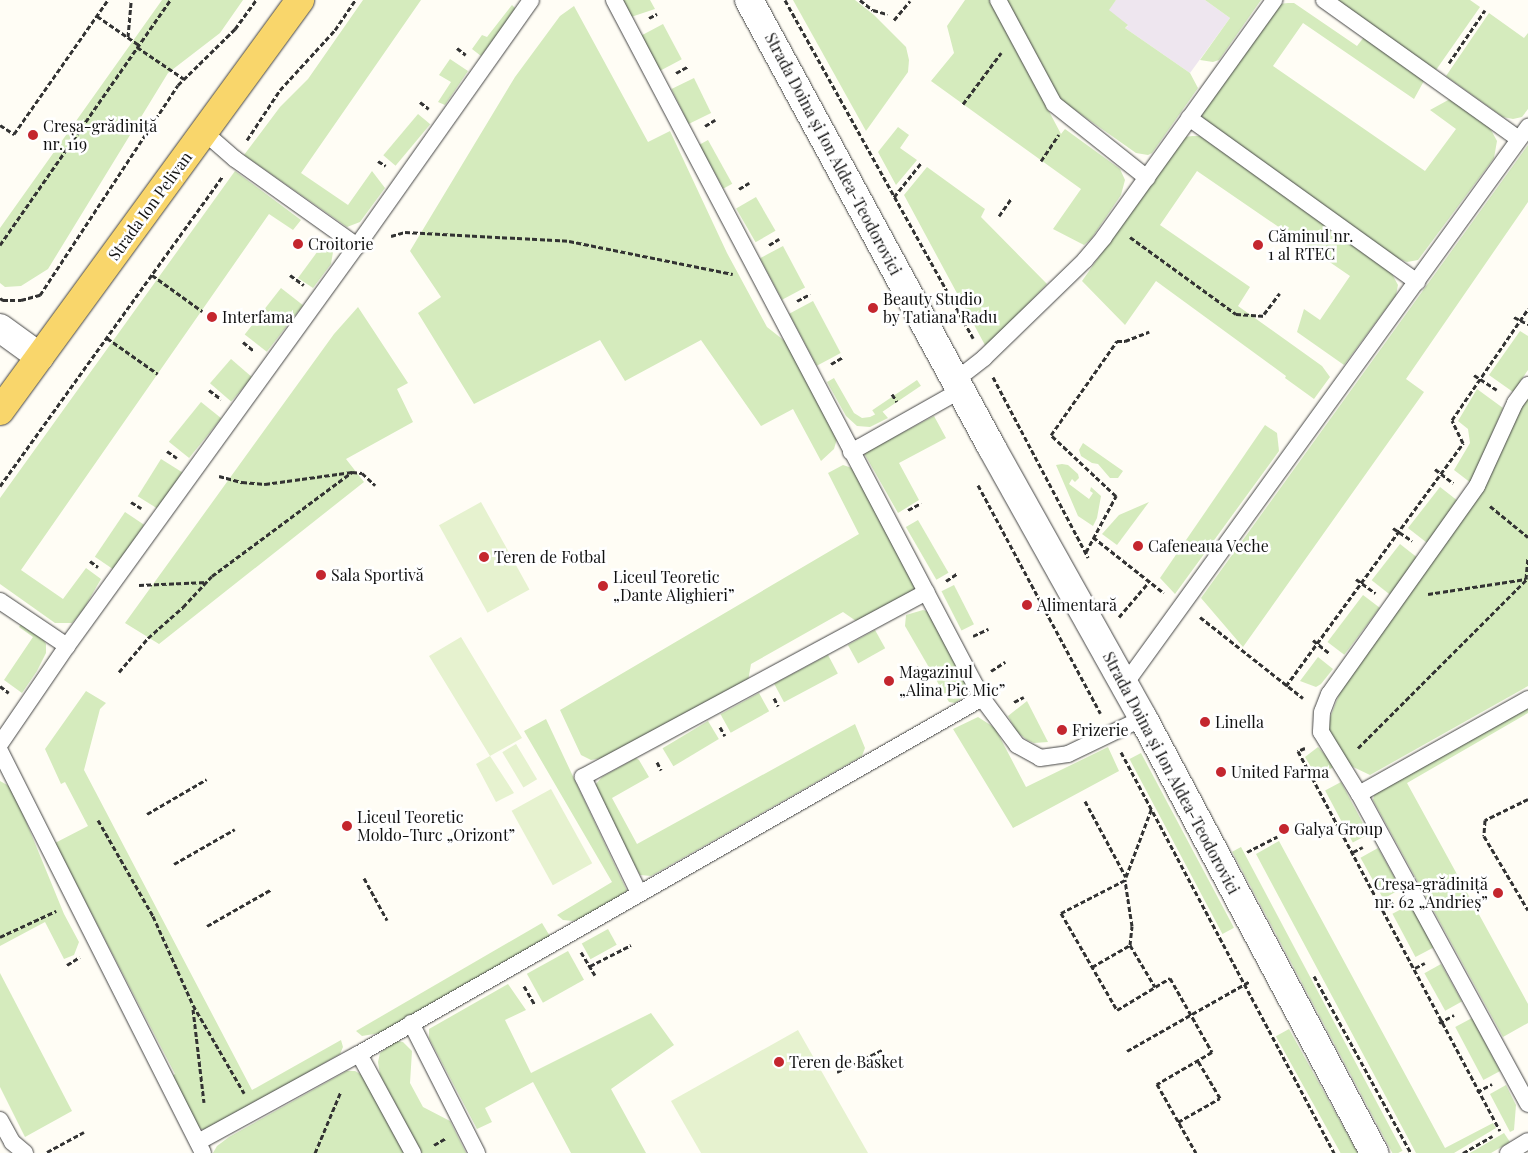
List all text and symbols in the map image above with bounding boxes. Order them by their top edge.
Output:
street label: Strada Doina și Ion Aldea-Teodorovici [761,29,905,279]
place label: Creșa-grădiniță nr. 119 [43,116,157,154]
marker: Creșa-grădiniță nr. 119 [27,129,39,141]
street label: Strada Ion Pelivan [104,148,196,264]
place label: Căminul nr. 1 al RTEC [1268,226,1353,264]
place label: Croitorie [308,234,374,254]
marker: Croitorie [292,238,304,250]
marker: Căminul nr. 1 al RTEC [1252,239,1264,251]
place label: Beauty Studio by Tatiana Radu [883,289,998,327]
marker: Beauty Studio by Tatiana Radu [867,302,879,314]
place label: Interfama [222,307,293,327]
marker: Interfama [206,311,218,323]
place label: Cafeneaua Veche [1148,536,1269,556]
marker: Cafeneaua Veche [1132,540,1144,552]
place label: Teren de Fotbal [494,547,606,567]
marker: Teren de Fotbal [478,551,490,563]
place label: Sala Sportivă [331,565,424,585]
place label: Liceul Teoretic „Dante Alighieri” [613,567,735,605]
marker: Sala Sportivă [315,569,327,581]
marker: Liceul Teoretic „Dante Alighieri” [597,580,609,592]
place label: Alimentară [1037,595,1117,615]
marker: Alimentară [1021,599,1033,611]
street label: Strada Doina și Ion Aldea-Teodorovici [1099,648,1243,898]
place label: Magazinul „Alina Pic Mic” [899,662,1006,700]
marker: Magazinul „Alina Pic Mic” [883,675,895,687]
place label: Linella [1215,712,1264,732]
marker: Linella [1199,716,1211,728]
place label: Frizerie [1072,720,1129,740]
marker: Frizerie [1056,724,1068,736]
place label: United Farma [1231,762,1329,782]
marker: United Farma [1215,766,1227,778]
place label: Liceul Teoretic Moldo-Turc „Orizont” [357,807,515,845]
place label: Galya Group [1294,819,1383,839]
marker: Liceul Teoretic Moldo-Turc „Orizont” [341,820,353,832]
marker: Galya Group [1278,823,1290,835]
place label: Creșa-grădiniță nr. 62 „Andrieș” [1374,874,1488,912]
marker: Creșa-grădiniță nr. 62 „Andrieș” [1492,887,1504,899]
place label: Teren de Basket [789,1052,903,1072]
marker: Teren de Basket [773,1056,785,1068]

